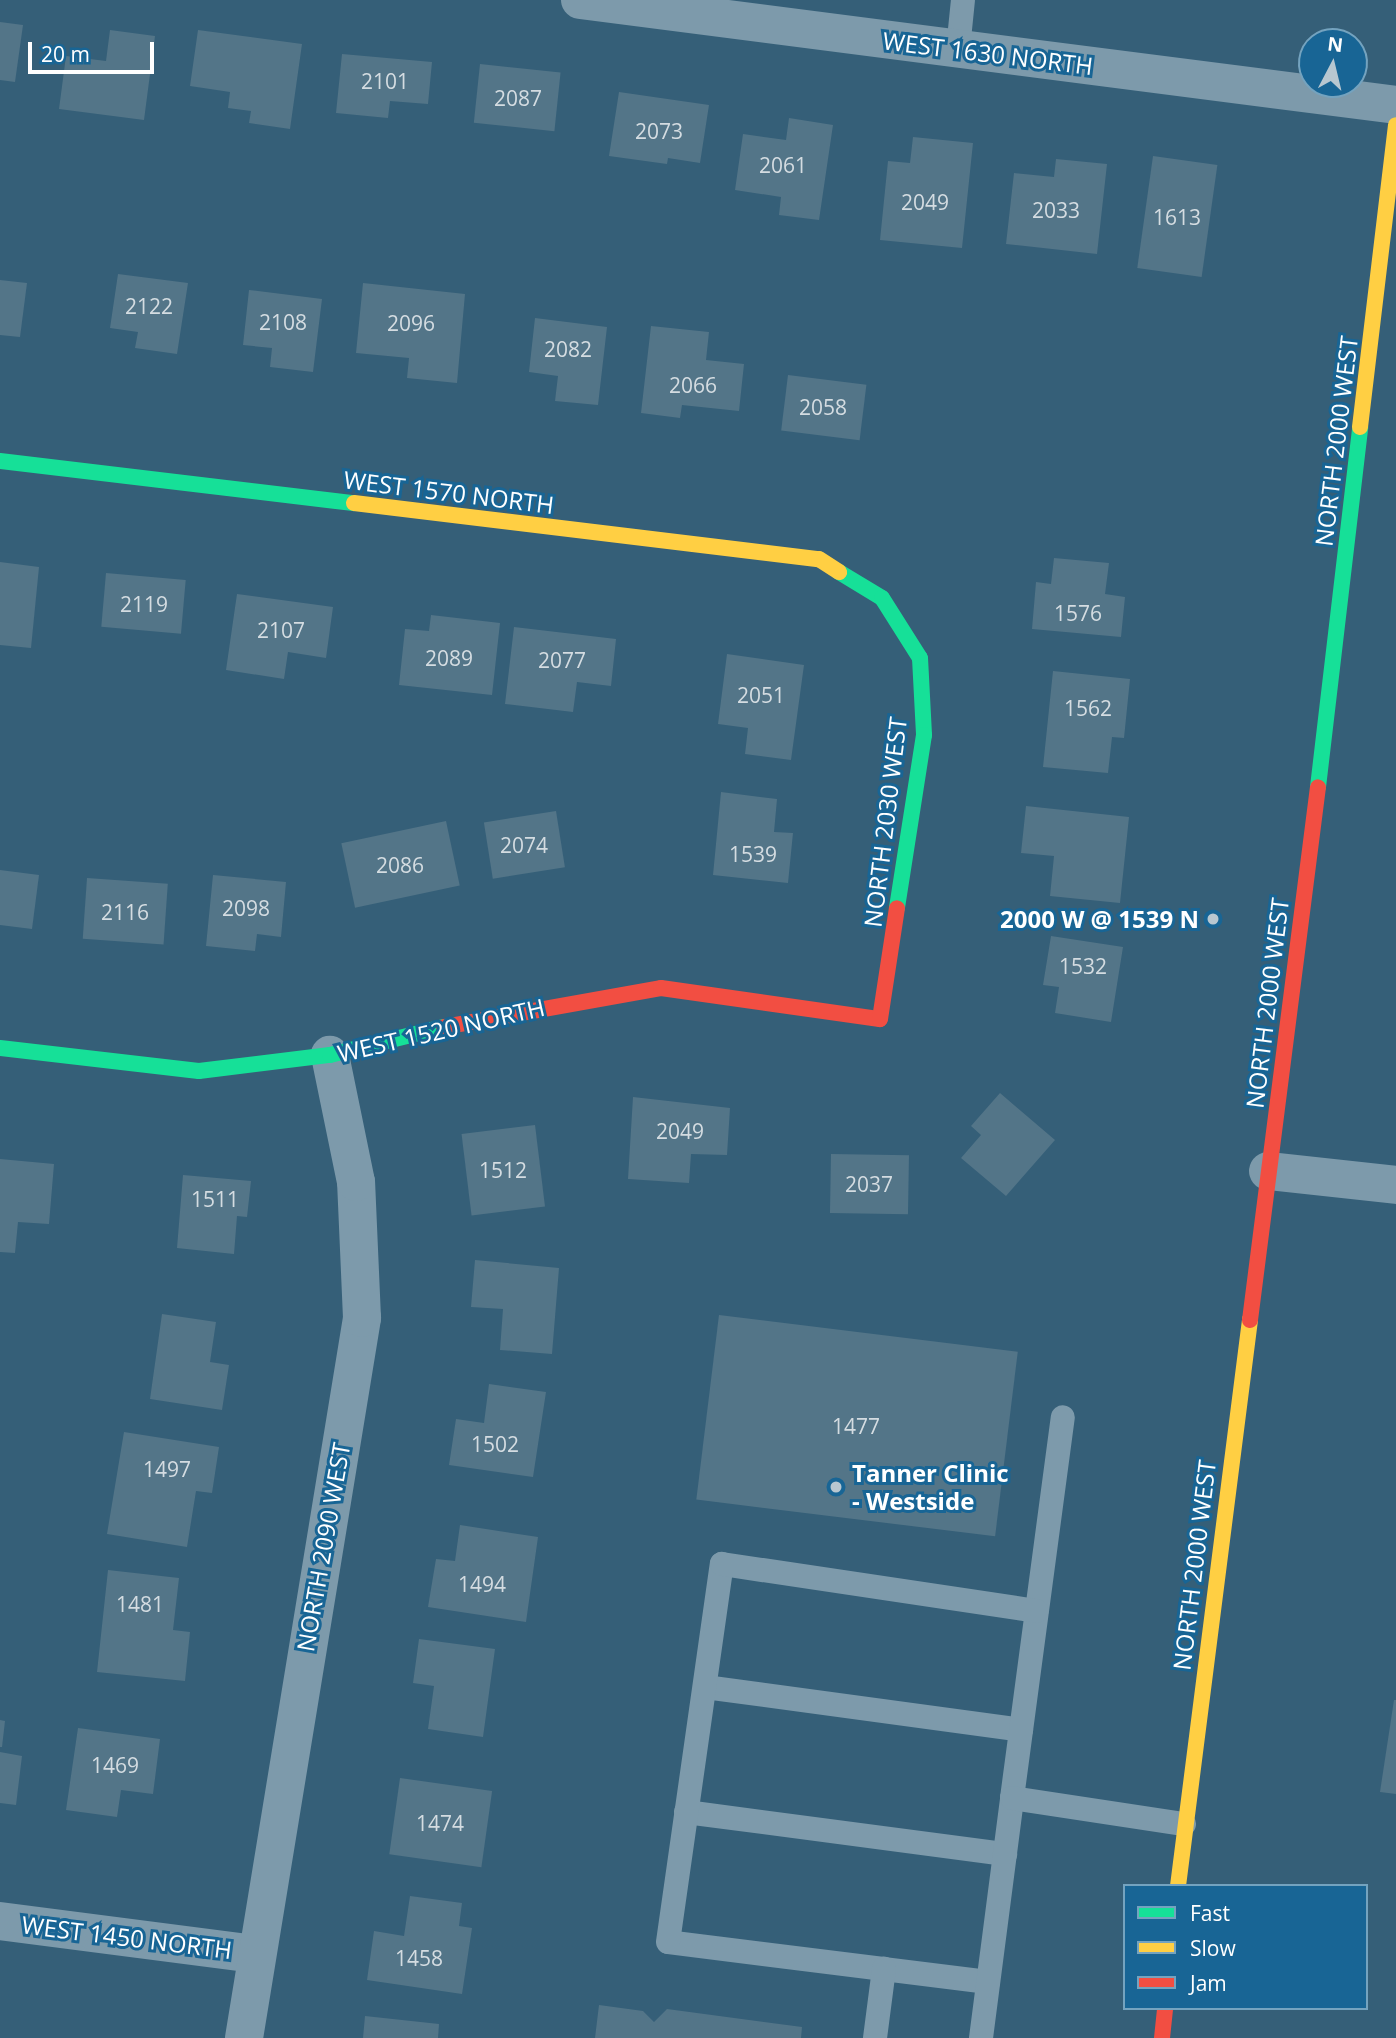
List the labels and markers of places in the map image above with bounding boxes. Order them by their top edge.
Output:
place label: 2000 W @ 1539 N [1000,905,1199,933]
marker: 2000 W @ 1539 N [1205,911,1221,927]
place label: Tanner Clinic - Westside [852,1459,1009,1515]
marker: Tanner Clinic - Westside [826,1477,846,1497]

